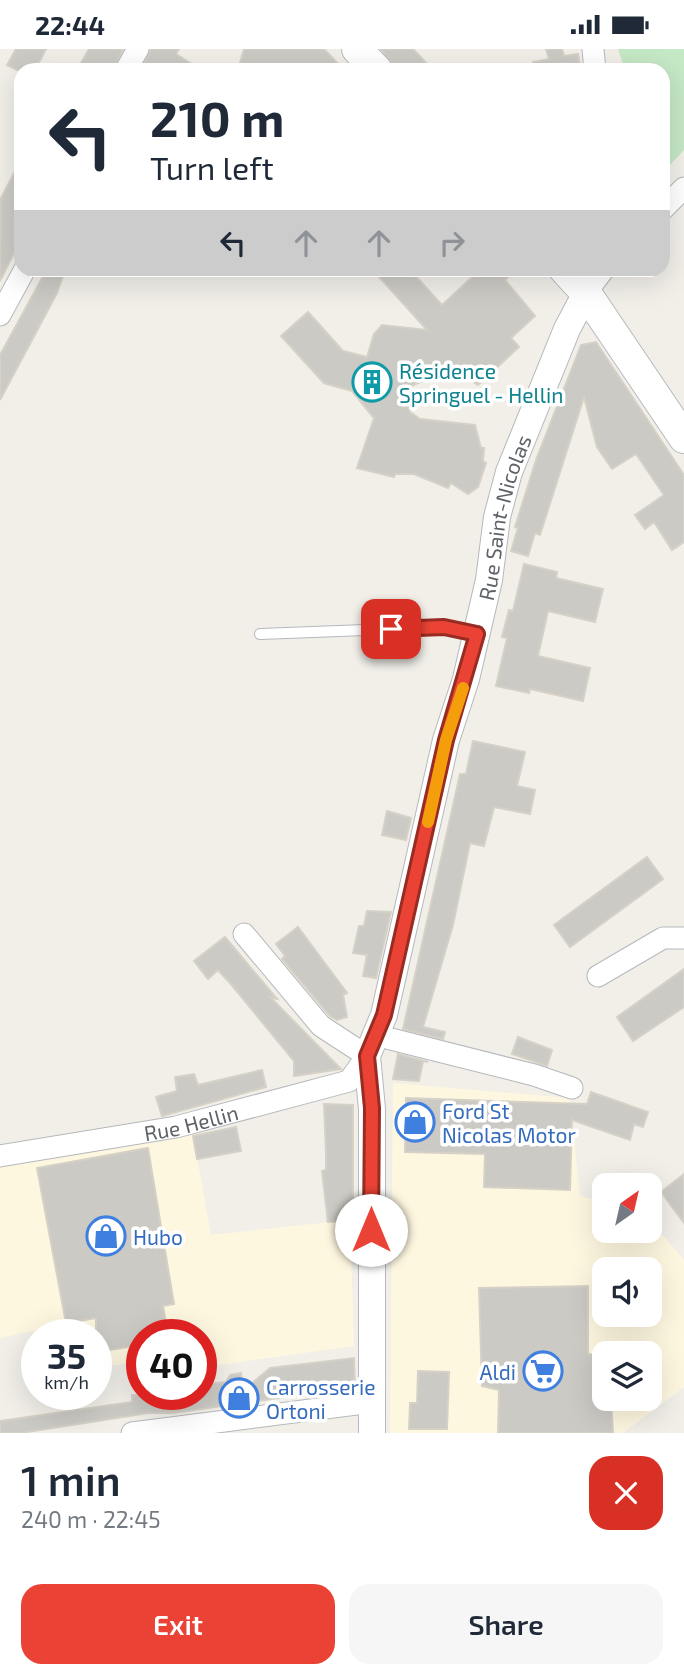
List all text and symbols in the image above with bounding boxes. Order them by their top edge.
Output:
text: 22:44 [35,9,105,40]
text: 210 m [150,88,284,147]
icon: left [35,91,126,182]
text: Turn left [150,148,274,186]
icon: left [214,224,252,262]
icon: ahead [287,224,325,262]
icon: ahead [360,224,398,262]
icon: right [433,224,471,262]
place label: Résidence Springuel - Hellin [399,358,563,407]
building icon: Résidence Springuel - Hellin [351,361,393,403]
street label: Rue Saint-Nicolas [472,431,535,602]
pin [361,599,421,659]
icon: arrive [372,610,410,648]
place label: Ford St Nicolas Motor [442,1098,576,1147]
street label: Rue Hellin [142,1099,241,1145]
shop icon: Ford St Nicolas Motor [394,1101,436,1143]
north arrow [592,1173,662,1243]
map controls [592,1173,662,1411]
position arrow [334,1193,408,1267]
shop icon: Hubo [85,1215,127,1257]
place label: Hubo [133,1224,183,1249]
button: sound [592,1257,662,1327]
speed limit sign: 40 [126,1319,217,1410]
text: 35 [47,1334,86,1376]
button: layers [592,1341,662,1411]
supermarket icon: Aldi [522,1350,564,1392]
place label: Aldi [479,1359,516,1384]
text: km/h [44,1371,89,1393]
place label: Carrosserie Ortoni [266,1374,376,1423]
shop icon: Carrosserie Ortoni [218,1377,260,1419]
text: 1 min [21,1454,121,1504]
button: close [589,1456,663,1530]
text: 240 m · 22:45 [21,1505,161,1533]
button: Exit [21,1584,335,1664]
button: Share [349,1584,663,1664]

